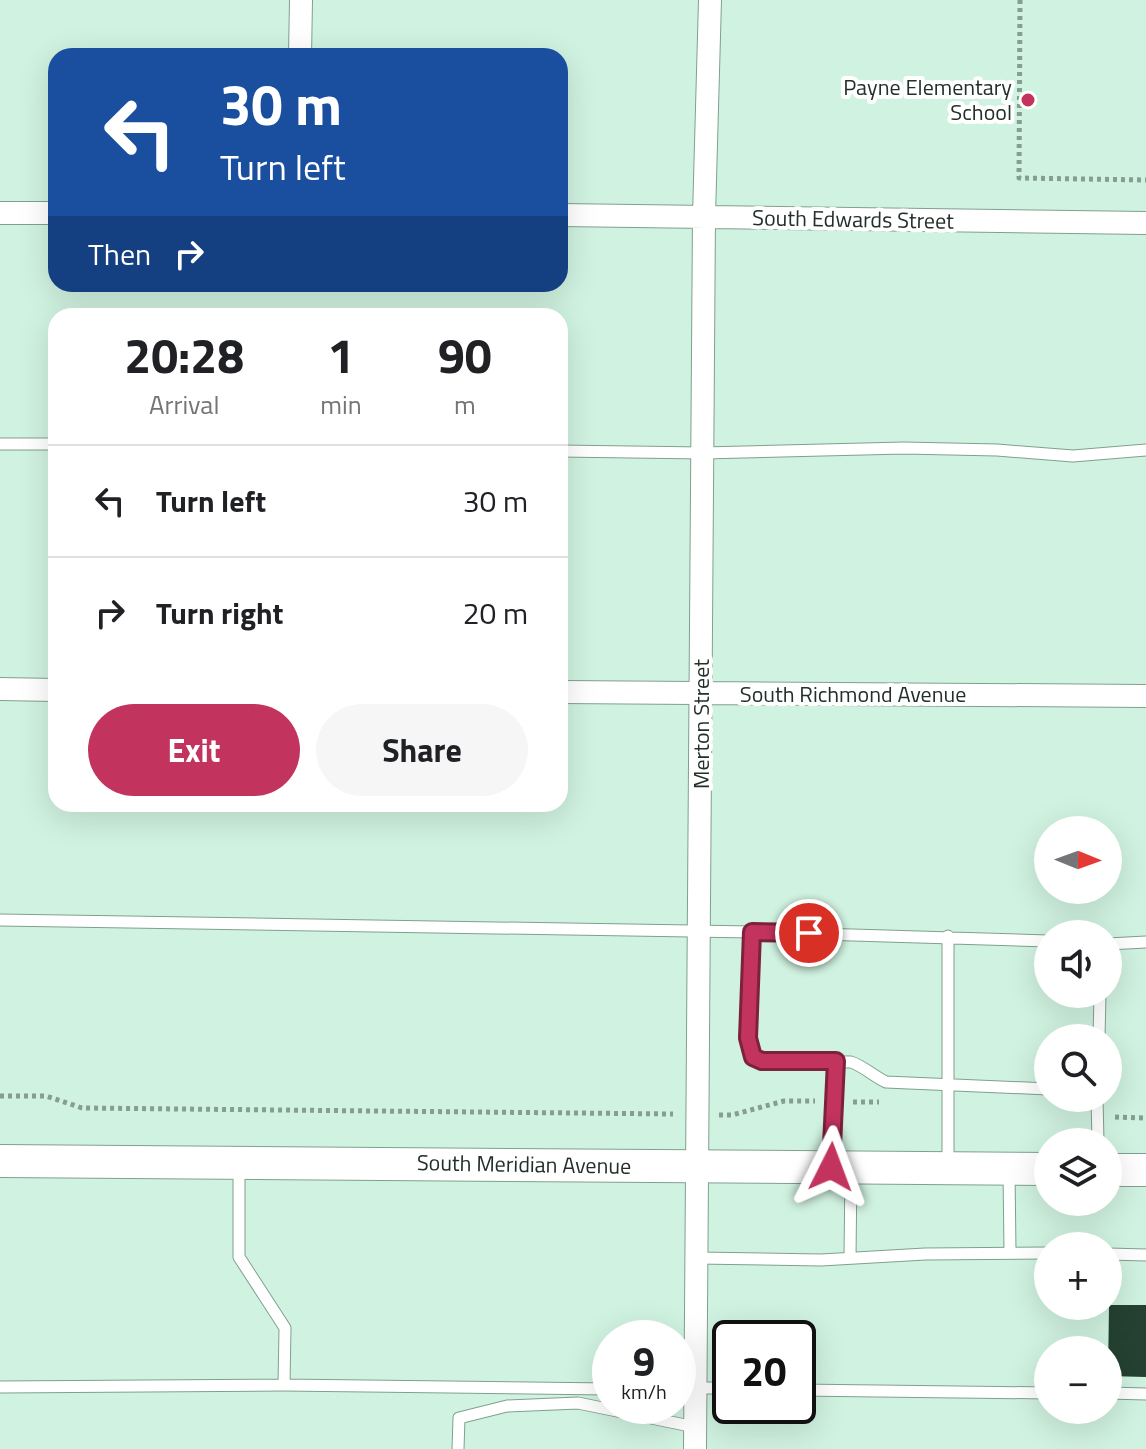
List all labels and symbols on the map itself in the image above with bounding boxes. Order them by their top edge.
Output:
place label: Payne Elementary School [843,70,1012,129]
marker: Payne Elementary School [1019,91,1037,109]
street label: South Edwards Street [752,200,954,238]
street label: Merton Street [684,659,718,789]
street label: South Richmond Avenue [740,677,966,711]
north arrow [1034,816,1122,904]
pin [775,899,843,967]
position arrow [789,1125,873,1209]
street label: South Meridian Avenue [416,1145,632,1183]
speed limit sign: 20 [712,1320,816,1424]

